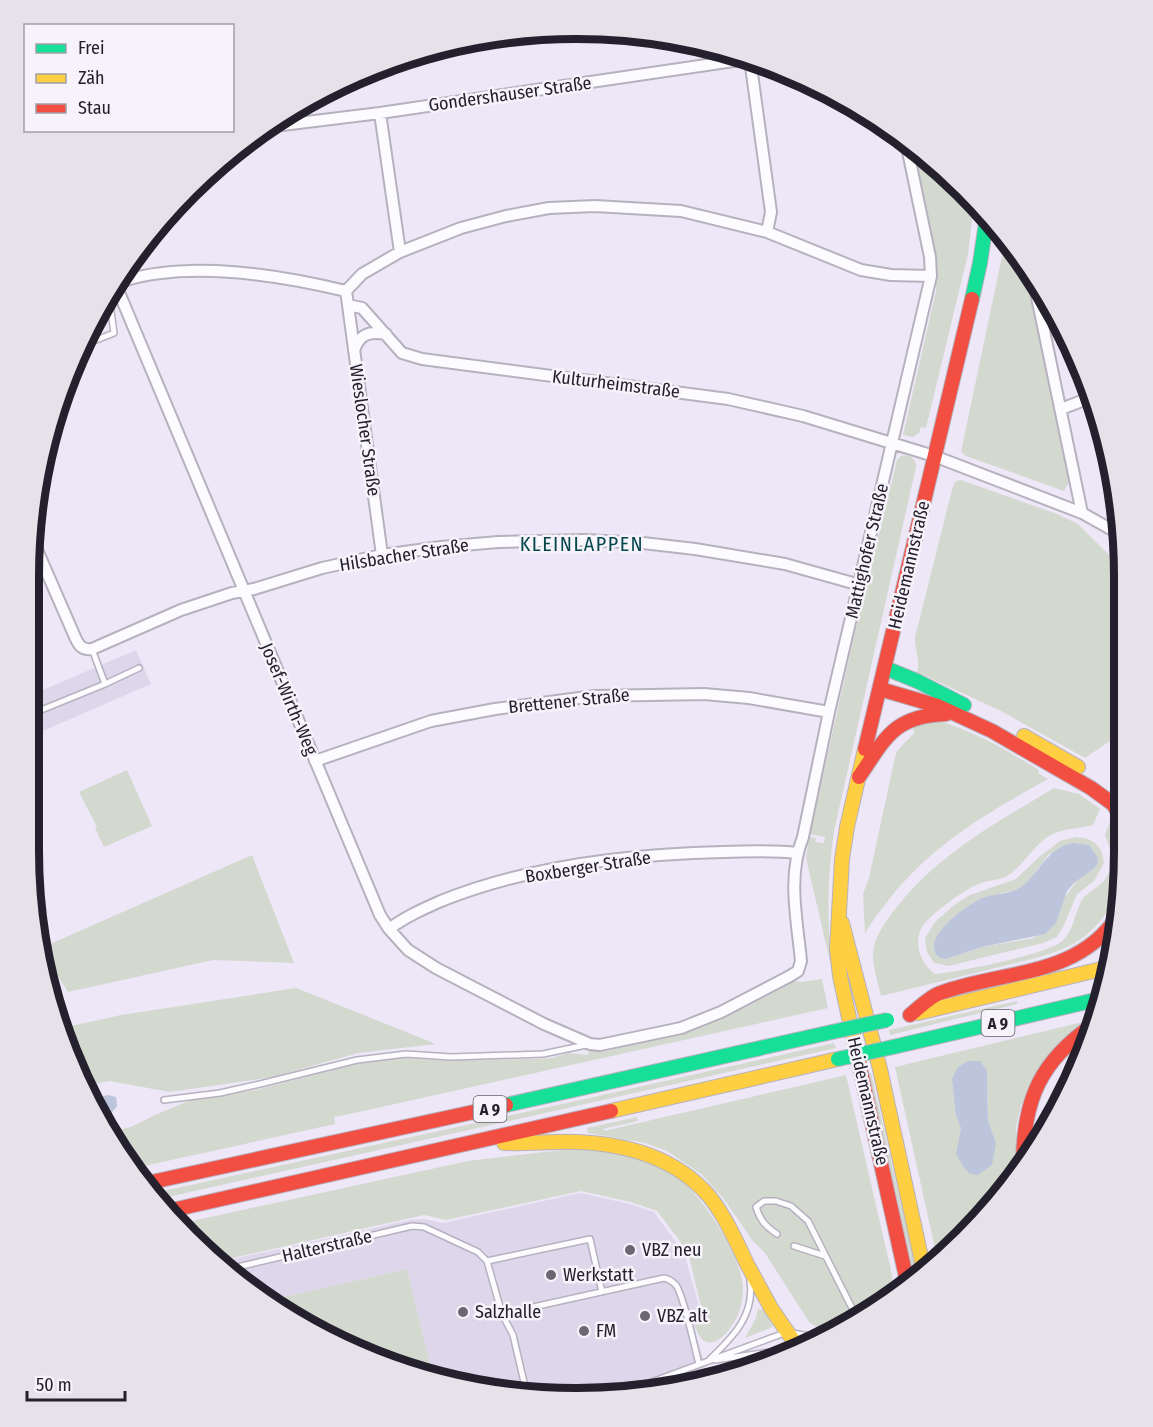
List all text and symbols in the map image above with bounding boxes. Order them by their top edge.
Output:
legend [24,24,234,132]
text: Frei [78,37,104,59]
text: Zäh [78,67,105,89]
street label: Gondershauser Straße [427,72,593,116]
text: Stau [78,97,111,119]
street label: Wieslocher Straße [345,363,385,498]
street label: Kulturheimstraße [551,365,681,403]
street label: Mattighofer Straße [841,481,893,621]
street label: Heidemannstraße [884,499,934,631]
district label: KLEINLAPPEN [520,532,644,556]
street label: Hilsbacher Straße [338,534,470,576]
street label: Josef-Wirth-Weg [255,640,323,759]
street label: Brettener Straße [507,684,631,718]
street label: Boxberger Straße [524,846,653,888]
road number: A 9 [982,1010,1014,1036]
street label: Heidemannstraße [843,1035,893,1167]
road number: A 9 [474,1096,506,1122]
street label: Halterstraße [280,1225,374,1267]
place label: VBZ neu [642,1239,701,1261]
marker: VBZ neu [623,1243,637,1257]
place label: Werkstatt [563,1264,634,1286]
marker: Werkstatt [544,1268,558,1282]
place label: Salzhalle [475,1301,541,1323]
marker: Salzhalle [456,1305,470,1319]
place label: VBZ alt [657,1305,708,1327]
marker: VBZ alt [638,1309,652,1323]
place label: FM [596,1320,616,1342]
marker: FM [577,1324,591,1338]
scale bar [27,1364,124,1402]
text: 50 m [36,1374,72,1396]

